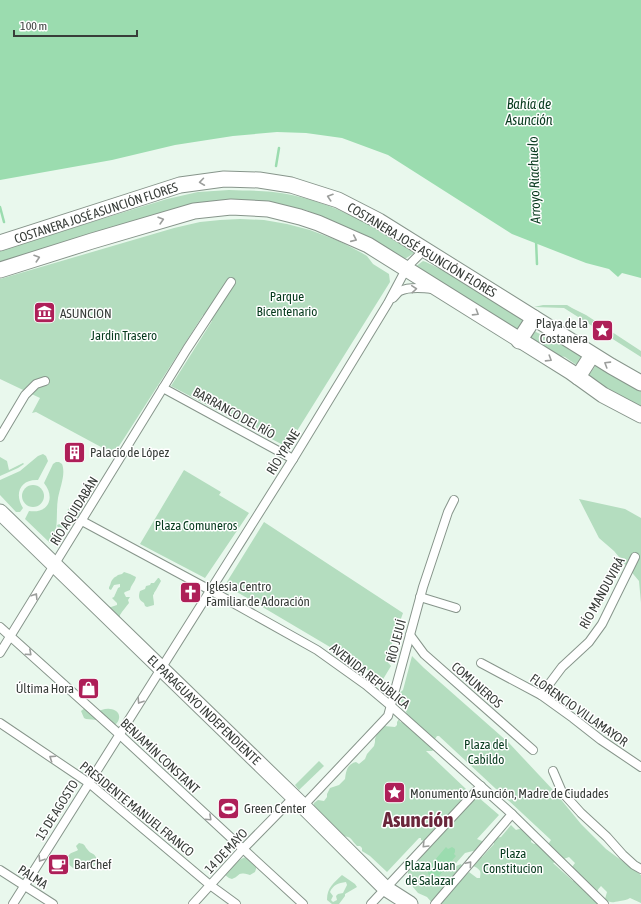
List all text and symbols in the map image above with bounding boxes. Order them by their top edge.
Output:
scale bar [14,12,137,38]
text: 100 m [20,19,47,33]
water label: Bahía de Asunción [504,96,553,128]
water label: Arroyo Riachuelo [524,136,544,225]
one-way arrow [199,177,205,186]
street label: COSTANERA JOSÉ ASUNCIÓN FLORES [12,179,180,247]
one-way arrow [326,194,333,202]
street label: COSTANERA JOSÉ ASUNCIÓN FLORES [345,200,500,301]
one-way arrow [158,216,165,225]
one-way arrow [351,235,358,243]
one-way arrow [34,255,41,263]
one-way arrow [411,285,417,294]
park label: Parque Bicentenario [257,289,317,319]
museum icon: ASUNCION [32,300,58,326]
place label: ASUNCION [60,306,112,321]
one-way arrow [472,308,479,315]
place label: Playa de la Costanera [536,316,588,346]
place icon: Playa de la Costanera [590,317,616,343]
park label: Jardín Trasero [91,328,157,343]
one-way arrow [545,354,552,361]
one-way arrow [604,361,611,369]
street label: BARRANCO DEL RÍO [190,384,278,442]
street label: RÍO YPANE [263,426,303,477]
building icon: Palacio de López [61,439,87,465]
place label: Palacio de López [90,445,169,460]
street label: RÍO AQUIDABÁN [47,474,101,548]
park label: Plaza Comuneros [155,518,238,533]
street label: RÍO MANDUVIRÁ [576,554,628,631]
place label: Iglesia Centro Familiar de Adoración [206,579,310,609]
church icon: Iglesia Centro Familiar de Adoración [177,580,203,606]
one-way arrow [31,593,38,600]
street label: RÍO JEJUÍ [383,618,409,664]
street label: AVENIDA REPÚBLICA [327,640,413,712]
one-way arrow [24,649,32,656]
street label: EL PARAGUAYO INDEPENDIENTE [145,652,264,768]
street label: COMUNEROS [449,659,506,711]
street label: FLORENCIO VILLAMAYOR [527,671,631,750]
shop icon: Última Hora [76,675,102,701]
place label: Última Hora [16,681,74,696]
one-way arrow [137,697,144,704]
street label: BENJAMÍN CONSTANT [117,716,203,797]
park label: Plaza del Cabildo [464,737,508,767]
one-way arrow [50,756,57,763]
street label: PRESIDENTE MANUEL FRANCO [77,758,197,860]
street label: 15 DE AGOSTO [33,777,82,843]
place icon: Monumento Asunción, Madre de Ciudades [381,780,407,806]
place label: Monumento Asunción, Madre de Ciudades [410,786,609,801]
sports icon: Green Center [216,795,242,821]
place label: Green Center [244,801,306,816]
district label: Asunción [382,807,453,831]
one-way arrow [204,813,212,821]
street label: 14 DE MAYO [201,825,251,877]
one-way arrow [422,840,430,848]
park label: Plaza Constitucion [483,846,543,876]
cafe icon: BarChef [45,851,71,877]
one-way arrow [38,855,46,862]
place label: BarChef [74,857,112,872]
park label: Plaza Juan de Salazar [404,858,456,888]
one-way arrow [465,861,472,868]
street label: PALMA [15,862,51,892]

